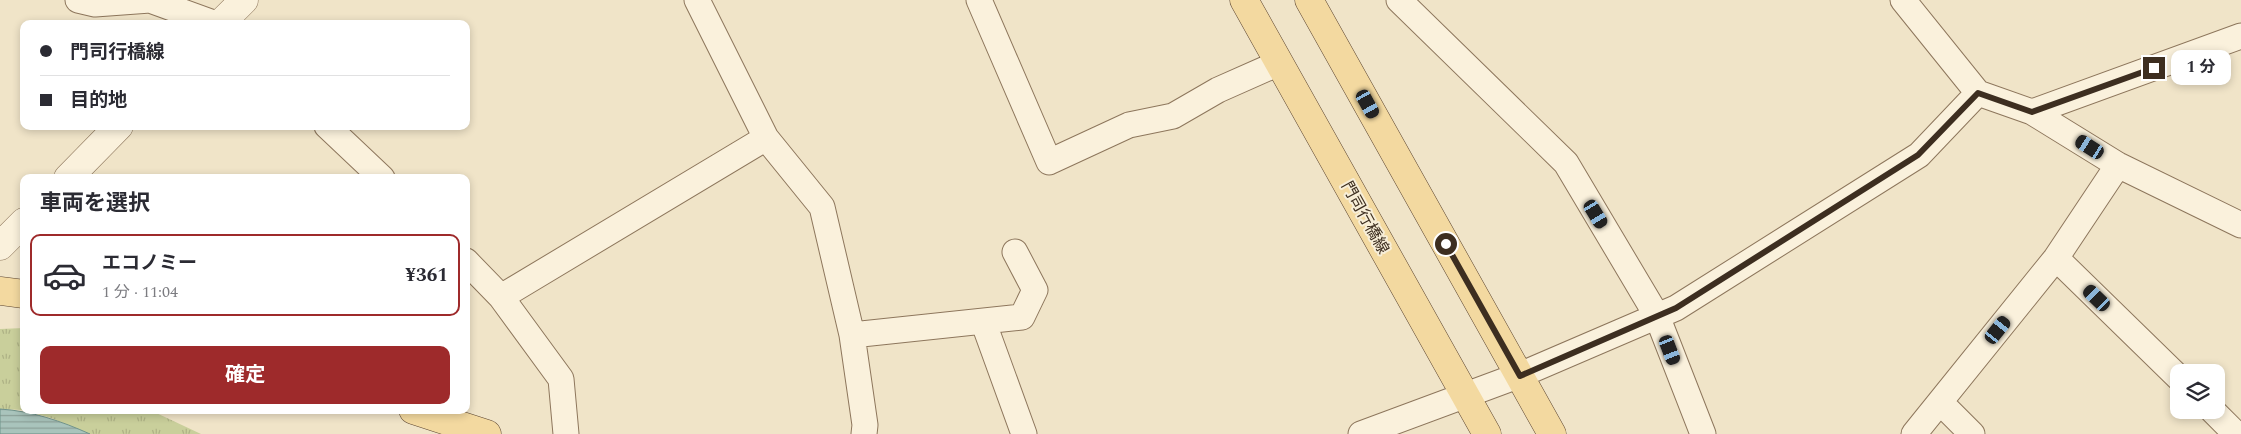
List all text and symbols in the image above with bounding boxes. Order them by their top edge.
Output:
text: 門司行橋線 [70,38,165,67]
callout: 1 分 [2172,50,2232,86]
text: 1 分 [2187,55,2215,79]
route end [2143,57,2165,79]
text: 目的地 [70,86,127,115]
car [1354,87,1381,121]
car [2073,133,2106,161]
street label: 門司行橋線 [1335,177,1395,258]
text: 車両を選択 [40,187,150,220]
car [1581,197,1610,231]
route start [1435,233,1457,255]
text: エコノミー [102,249,197,278]
icon: car [42,253,87,298]
text: ¥361 [405,261,448,290]
text: 1 分 · 11:04 [102,280,178,304]
car [2081,282,2113,314]
car [1982,314,2013,346]
car [1657,333,1682,367]
button: 確定 [40,346,450,404]
map controls [2170,364,2225,419]
button: layers [2170,364,2225,419]

